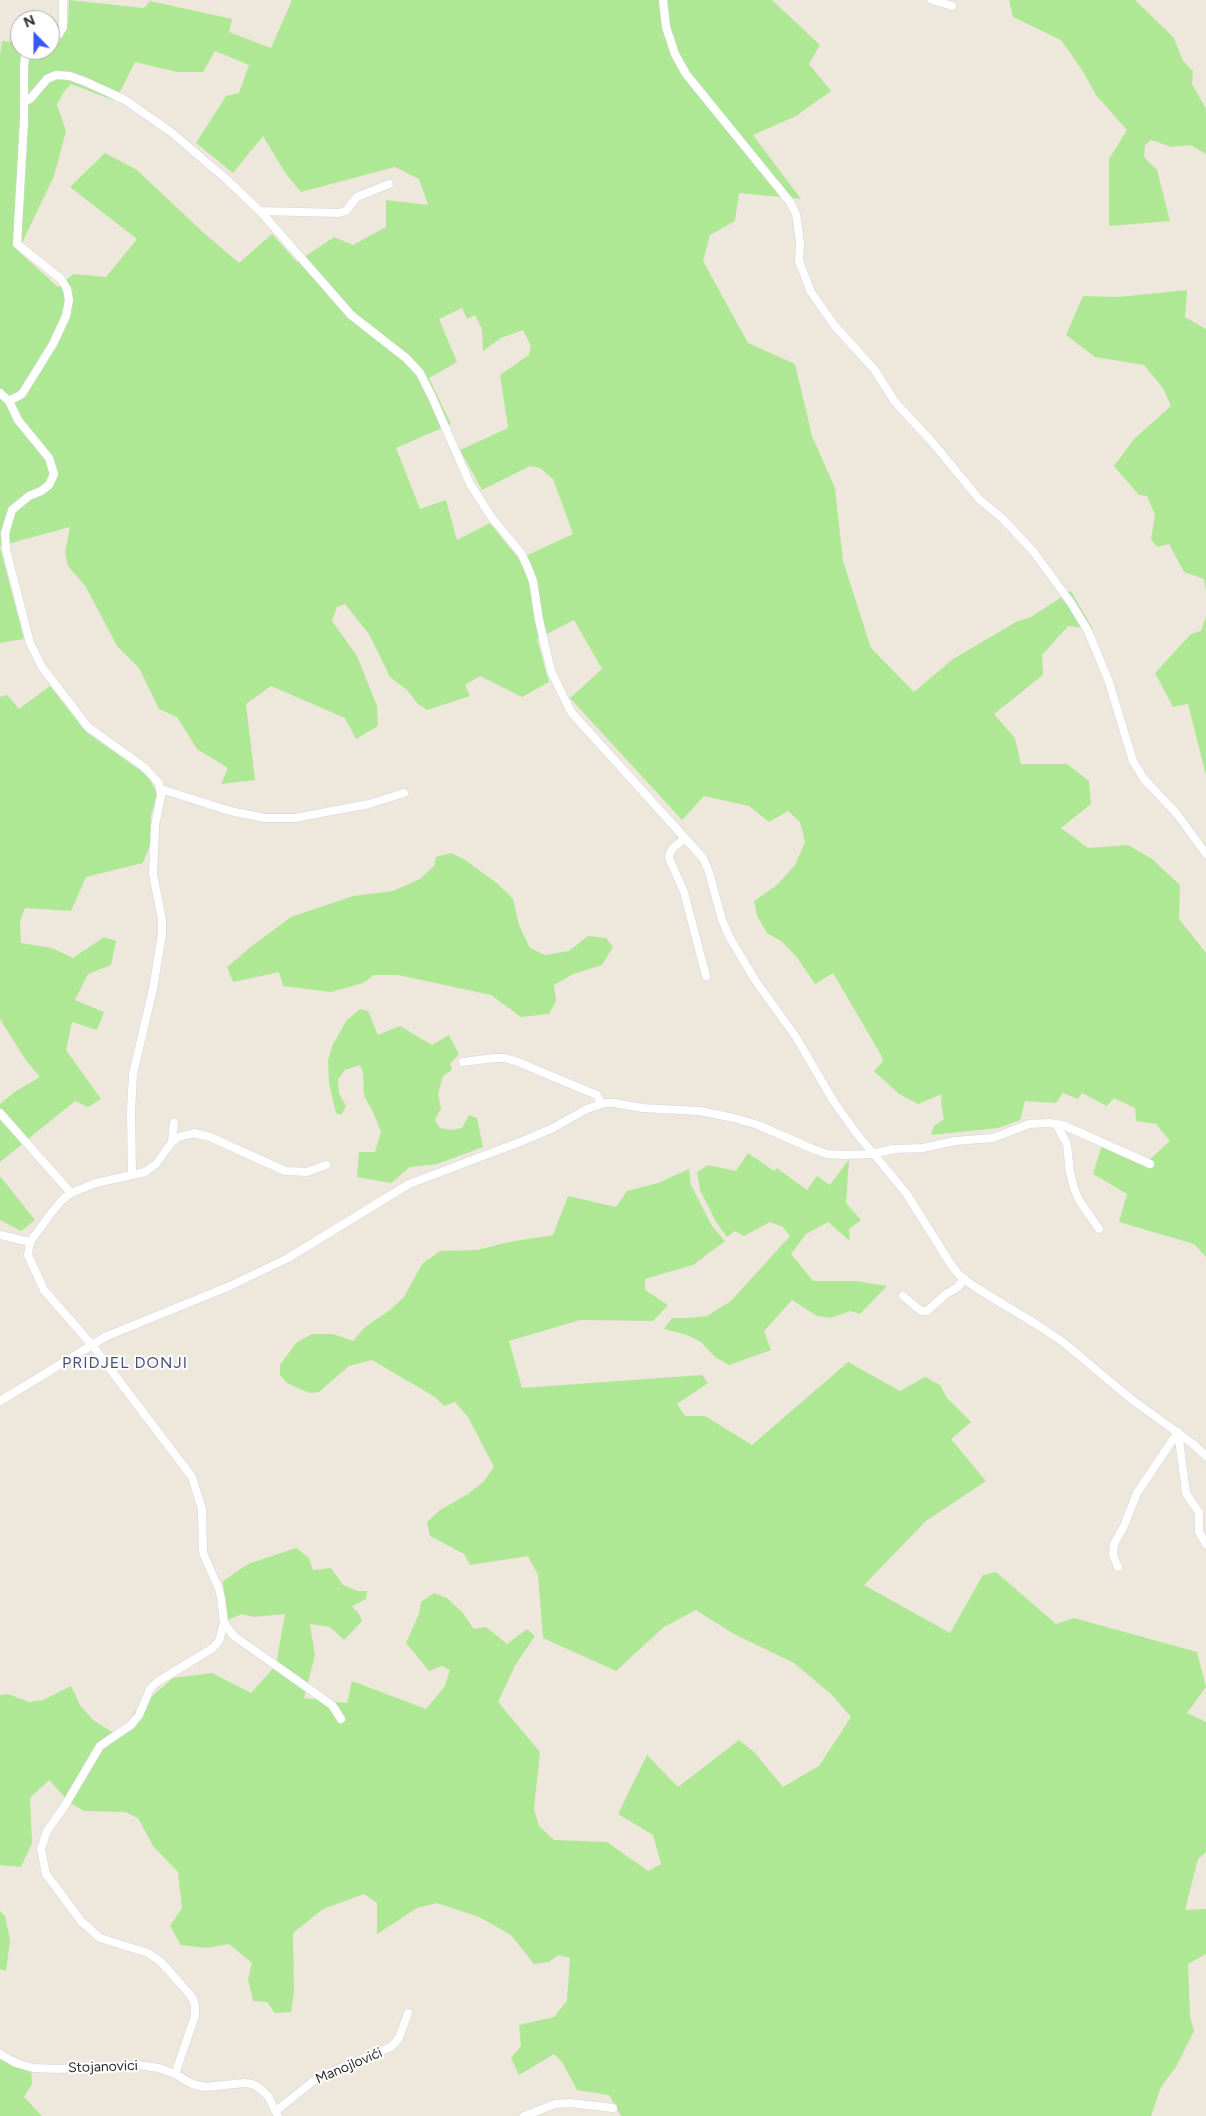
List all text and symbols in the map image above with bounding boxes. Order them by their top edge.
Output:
north arrow [10,10,60,60]
text: N [21,12,38,31]
district label: PRIDJEL DONJI [60,1353,190,1373]
street label: Manojlovići [313,2044,385,2088]
street label: Stojanovici [68,2057,138,2077]

